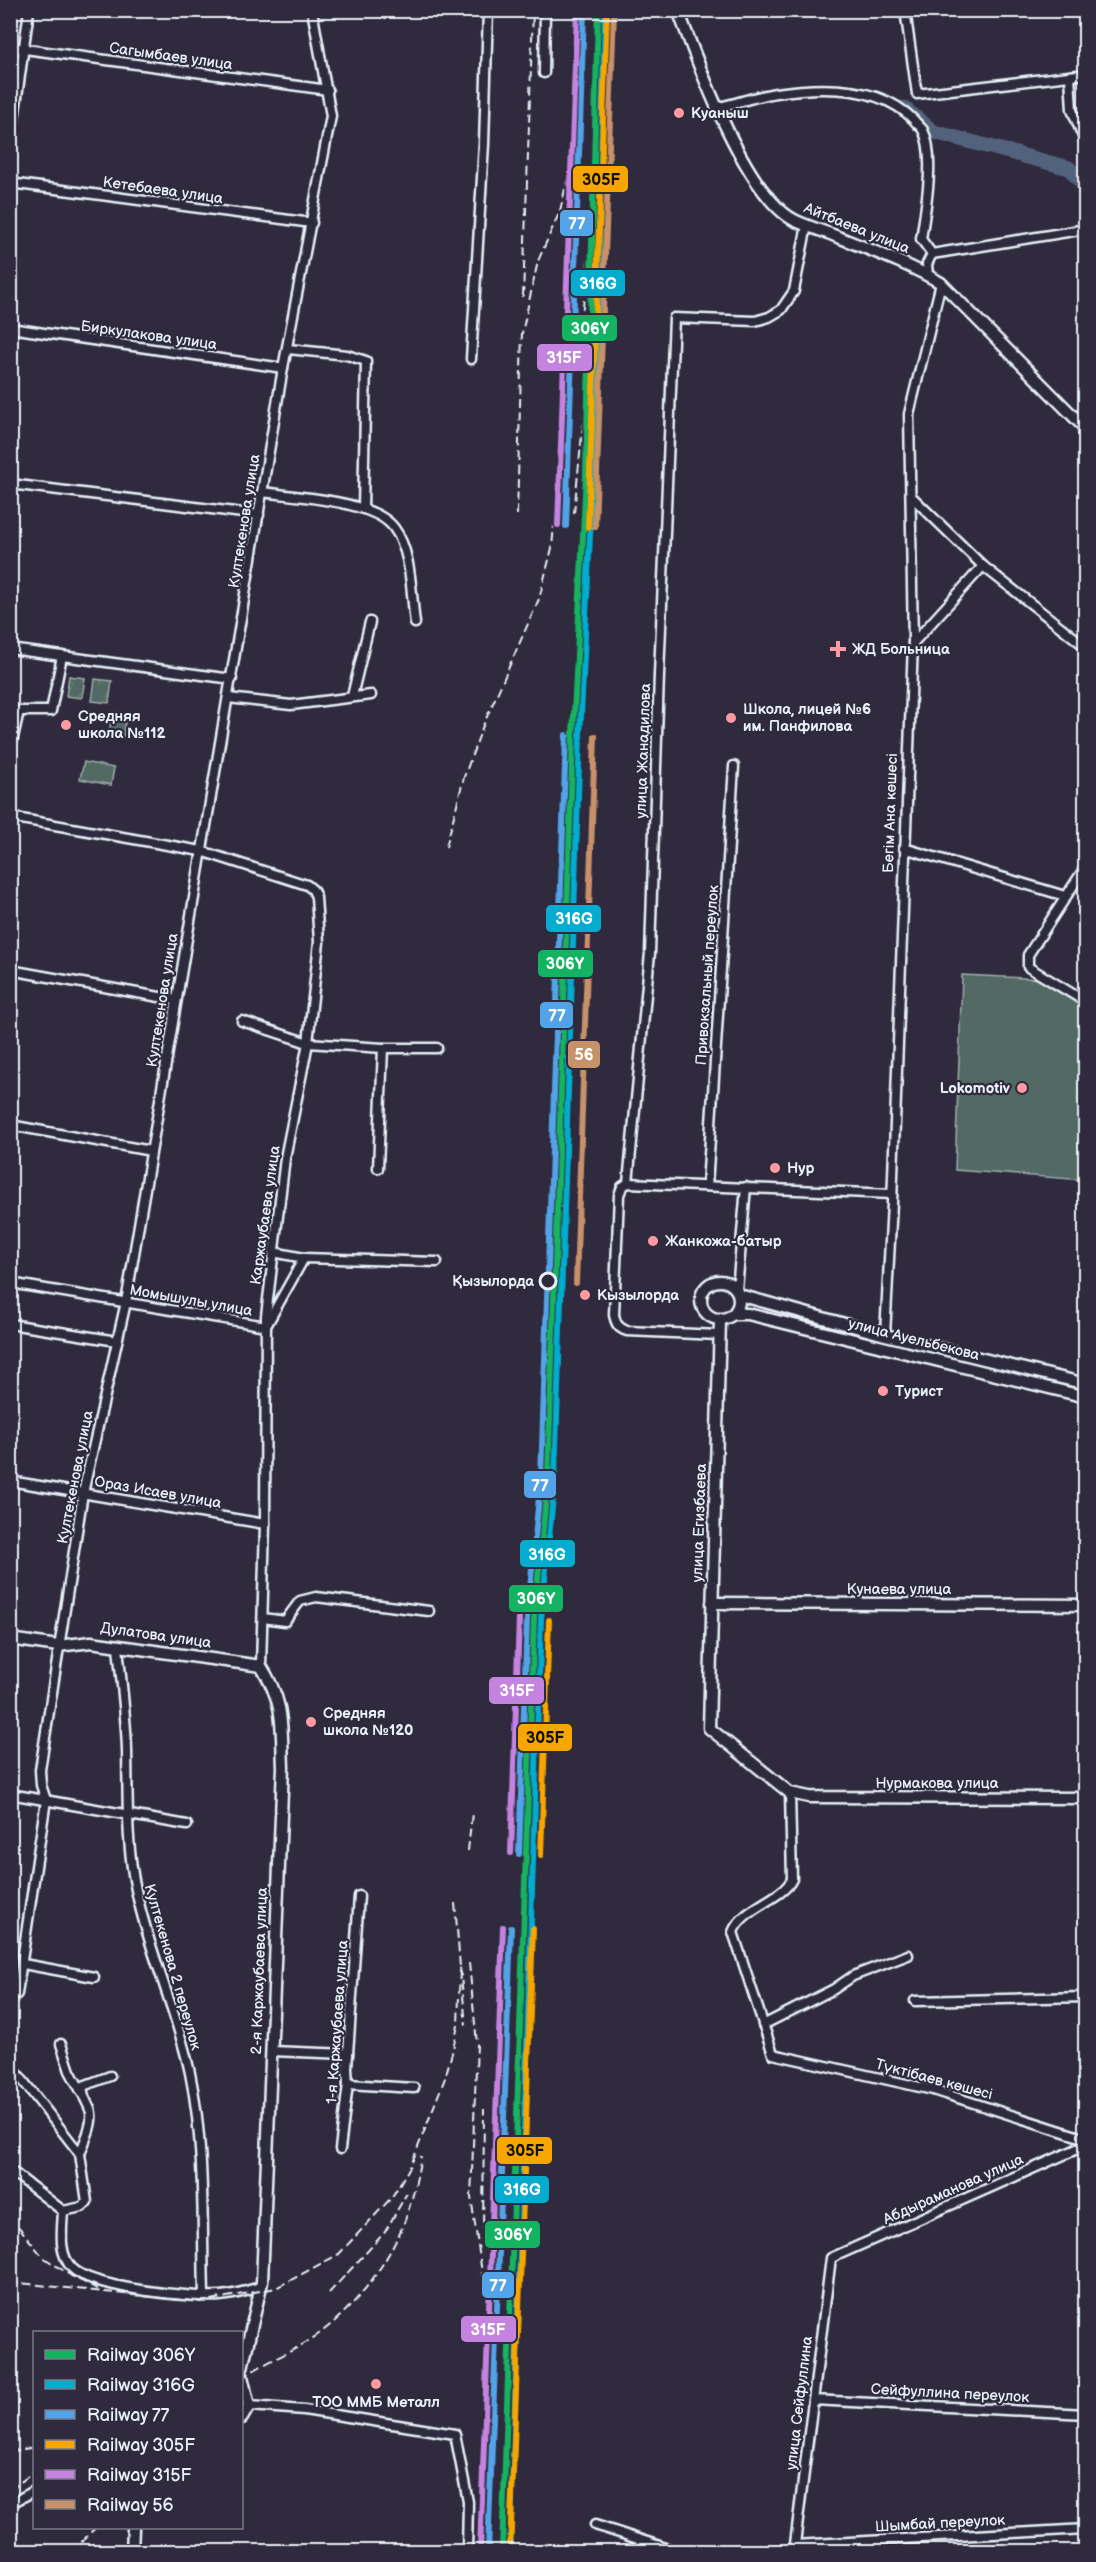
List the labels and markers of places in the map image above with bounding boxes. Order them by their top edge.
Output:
place label: Куаныш [691,104,749,123]
marker: Куаныш [672,106,686,120]
marker: ЖД Больница [829,640,847,658]
place label: ЖД Больница [852,640,950,659]
place label: Школа, лицей №6 им. Панфилова [743,700,871,736]
place label: Средняя школа №112 [78,707,166,743]
marker: Школа, лицей №6 им. Панфилова [724,711,738,725]
marker: Средняя школа №112 [59,718,73,732]
place label: Lokomotiv [940,1079,1011,1098]
marker: Lokomotiv [1015,1081,1029,1095]
place label: Нур [787,1159,815,1178]
marker: Нур [768,1161,782,1175]
place label: Жанкожа-батыр [665,1232,782,1251]
marker: Жанкожа-батыр [646,1234,660,1248]
place label: Қызылорда [452,1272,534,1291]
marker: Қызылорда [539,1272,557,1290]
place label: Кызылорда [597,1286,679,1305]
marker: Кызылорда [578,1288,592,1302]
place label: Турист [895,1382,944,1401]
marker: Турист [876,1384,890,1398]
place label: Средняя школа №120 [323,1704,413,1740]
marker: Средняя школа №120 [304,1715,318,1729]
marker: ТОО ММБ Металл [369,2377,383,2391]
place label: ТОО ММБ Металл [312,2393,440,2412]

